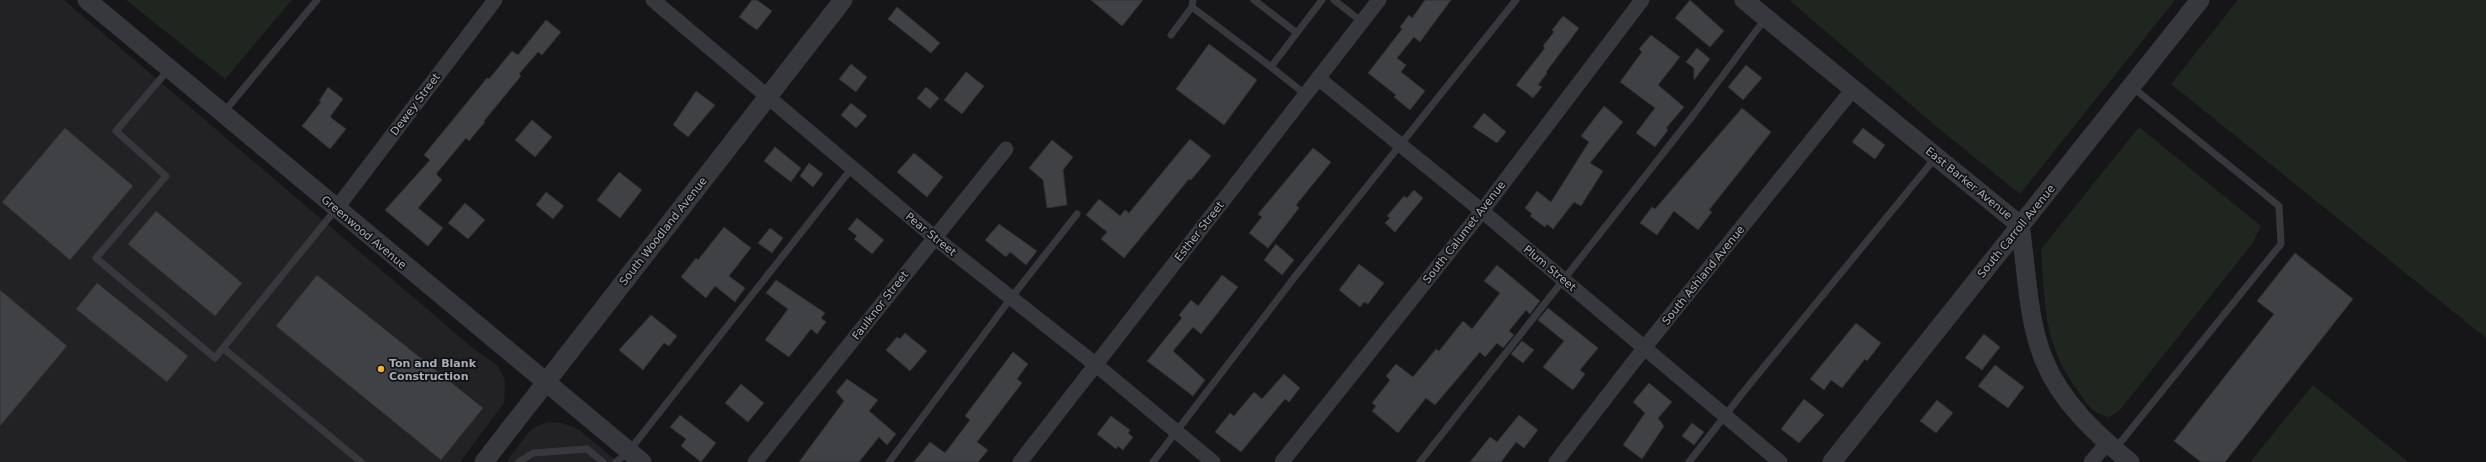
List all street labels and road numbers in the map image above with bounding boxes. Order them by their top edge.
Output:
street label: Dewey Street [388,70,443,138]
street label: East Barker Avenue [1923,144,2015,222]
street label: South Woodland Avenue [617,174,710,288]
street label: South Calumet Avenue [1420,178,1508,286]
street label: South Carroll Avenue [1975,182,2058,280]
street label: Greenwood Avenue [318,193,409,272]
street label: Esther Street [1172,198,1227,264]
street label: Pear Street [903,210,959,259]
street label: South Ashland Avenue [1659,223,1748,328]
street label: Plum Street [1521,243,1579,294]
street label: Faulknor Street [850,268,912,342]

